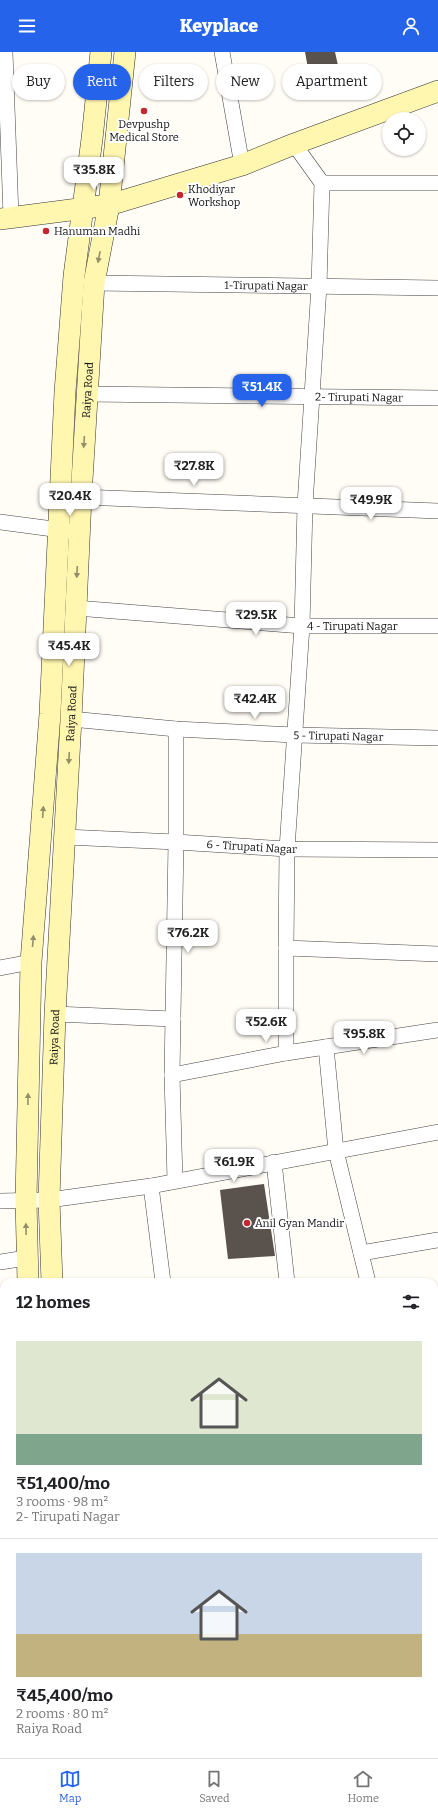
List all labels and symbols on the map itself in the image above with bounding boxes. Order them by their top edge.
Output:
marker: Devpushp Medical Store [139,106,149,116]
place label: Devpushp Medical Store [109,118,179,144]
pin: ₹35.8K [61,157,127,191]
place label: Khodiyar Workshop [188,183,241,209]
marker: Khodiyar Workshop [175,190,185,200]
place label: Hanuman Madhi [54,225,141,238]
marker: Hanuman Madhi [41,226,51,236]
one-way arrow [96,251,102,263]
street label: 1-Tirupati Nagar [224,278,308,293]
street label: Raiya Road [79,361,96,418]
pin: ₹51.4K [229,374,295,408]
street label: 2- Tirupati Nagar [315,390,403,404]
one-way arrow [81,436,88,448]
pin: ₹27.8K [161,453,227,487]
pin: ₹20.4K [37,483,103,517]
pin: ₹49.9K [338,487,404,521]
one-way arrow [74,566,81,578]
pin: ₹29.5K [223,602,289,636]
street label: 4 - Tirupati Nagar [307,620,398,633]
pin: ₹45.4K [36,633,102,667]
street label: Raiya Road [63,685,79,742]
pin: ₹42.4K [222,686,288,720]
street label: 5 - Tirupati Nagar [293,728,384,743]
one-way arrow [66,752,72,765]
one-way arrow [39,806,46,818]
street label: 6 - Tirupati Nagar [206,837,297,856]
pin: ₹76.2K [155,920,221,954]
one-way arrow [29,935,36,947]
street label: Raiya Road [47,1008,62,1065]
pin: ₹52.6K [233,1009,299,1043]
pin: ₹95.8K [331,1021,397,1055]
one-way arrow [25,1092,31,1105]
pin: ₹61.9K [201,1149,267,1183]
place label: Anil Gyan Mandir [255,1217,344,1230]
marker: Anil Gyan Mandir [242,1218,252,1228]
one-way arrow [23,1222,29,1235]

